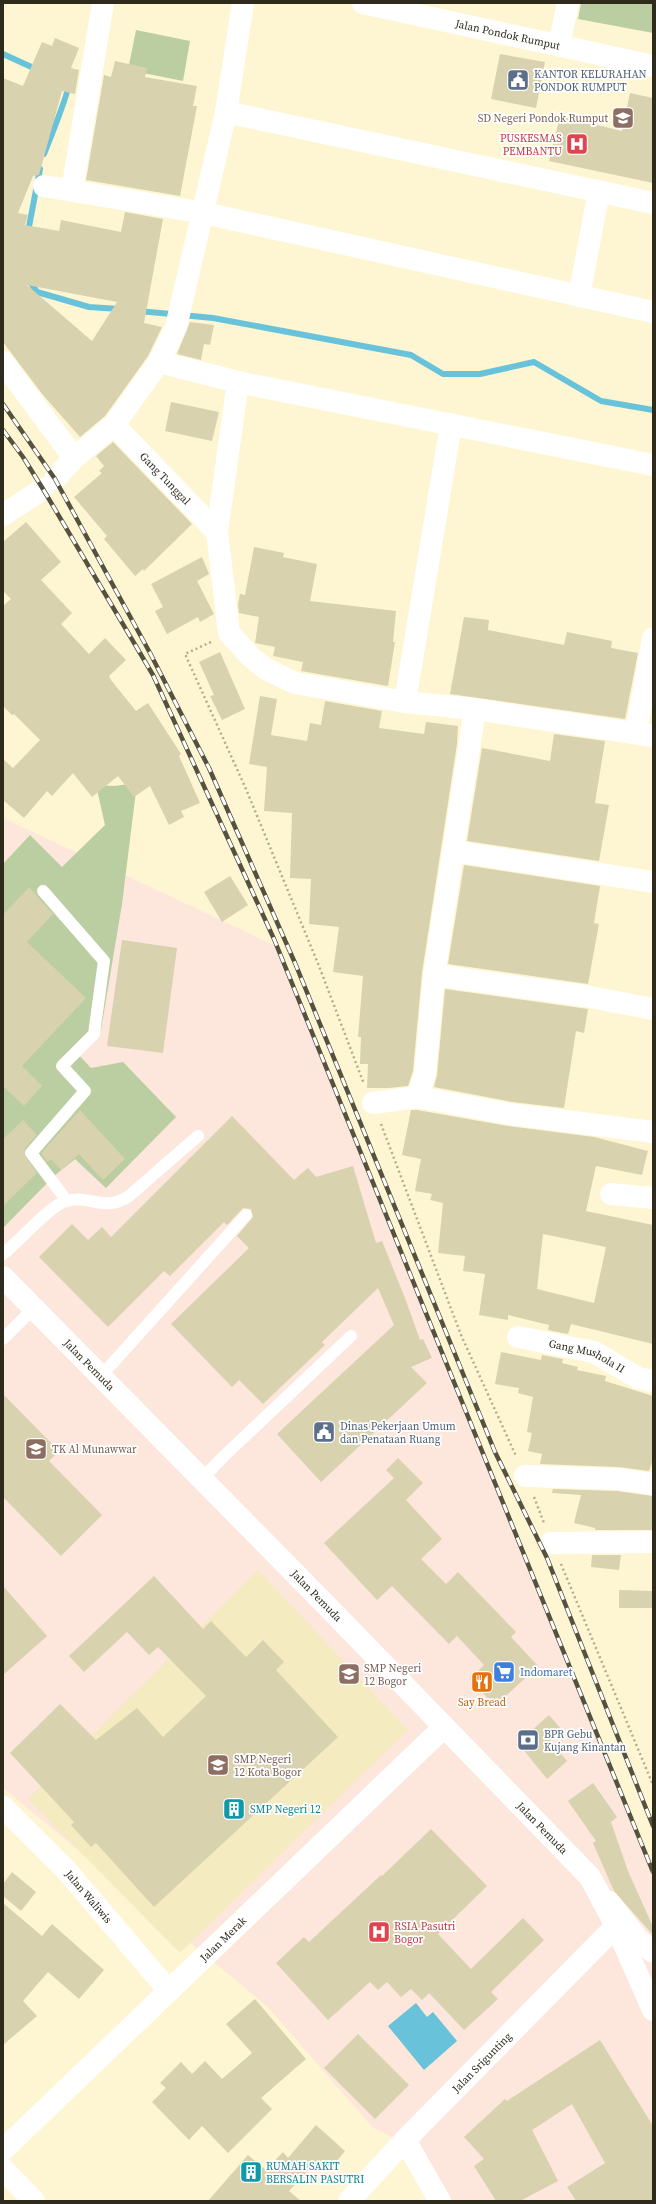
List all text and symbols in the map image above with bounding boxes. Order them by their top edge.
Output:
street label: Jalan Pondok Rumput [453,16,562,54]
public building icon: KANTOR KELURAHAN PONDOK RUMPUT [505,67,531,93]
place label: KANTOR KELURAHAN PONDOK RUMPUT [534,67,647,95]
school or university icon: SD Negeri Pondok Rumput [610,105,636,131]
place label: SD Negeri Pondok Rumput [478,111,608,126]
place label: PUSKESMAS PEMBANTU [500,131,562,159]
hospital icon: PUSKESMAS PEMBANTU [564,131,590,157]
street label: Gang Tunggal [136,449,194,508]
street label: Jalan Pemuda [59,1335,118,1394]
street label: Gang Mushola II [547,1336,628,1377]
public building icon: Dinas Pekerjaan Umum dan Penataan Ruang [311,1419,337,1445]
place label: Dinas Pekerjaan Umum dan Penataan Ruang [340,1419,456,1447]
school or university icon: TK Al Munawwar [23,1436,49,1462]
place label: TK Al Munawwar [52,1442,137,1457]
street label: Jalan Pemuda [287,1566,345,1625]
supermarket icon: Indomaret [491,1659,517,1685]
school or university icon: SMP Negeri 12 Bogor [336,1661,362,1687]
place label: SMP Negeri 12 Bogor [364,1661,421,1689]
place label: Indomaret [520,1665,573,1680]
restaurant icon: Say Bread [469,1669,495,1695]
place label: Say Bread [458,1695,507,1710]
bank icon: BPR Gebu Kujang Kinantan [515,1727,541,1753]
place label: BPR Gebu Kujang Kinantan [544,1727,627,1755]
school or university icon: SMP Negeri 12 Kota Bogor [205,1752,231,1778]
place label: SMP Negeri 12 Kota Bogor [234,1752,302,1780]
building icon: SMP Negeri 12 [221,1796,247,1822]
street label: Jalan Pemuda [513,1798,571,1858]
place label: SMP Negeri 12 [250,1802,321,1817]
street label: Jalan Waliwis [61,1866,115,1927]
street label: Jalan Merak [196,1913,251,1966]
hospital icon: RSIA Pasutri Bogor [366,1919,392,1945]
place label: RSIA Pasutri Bogor [394,1919,455,1947]
street label: Jalan Srigunting [448,2029,515,2097]
building icon: RUMAH SAKIT BERSALIN PASUTRI [238,2159,264,2185]
place label: RUMAH SAKIT BERSALIN PASUTRI [266,2159,364,2187]

